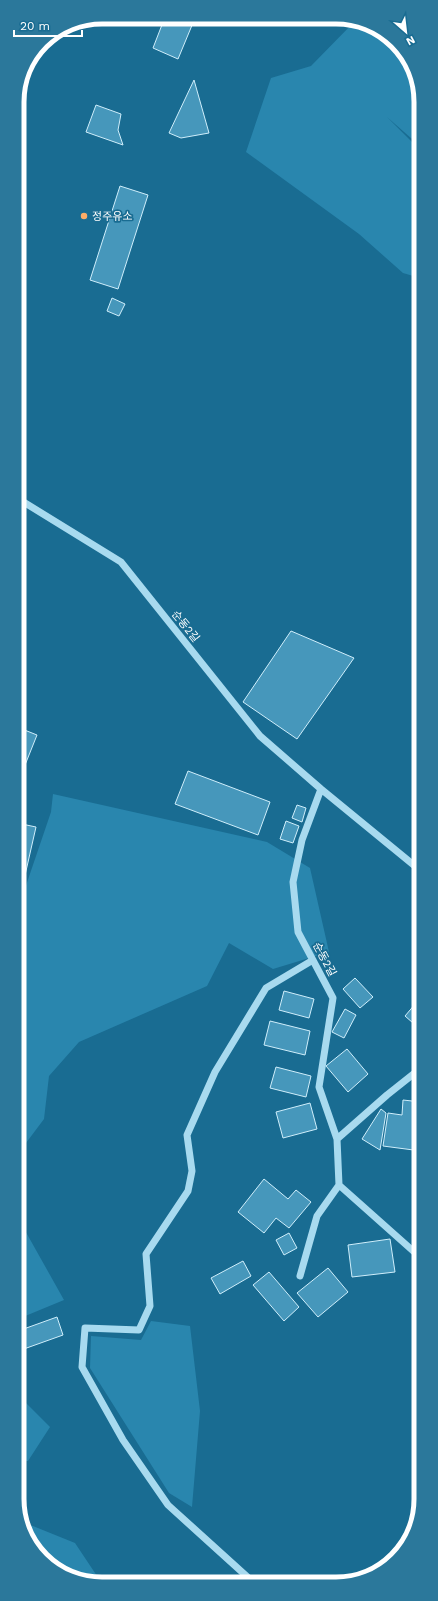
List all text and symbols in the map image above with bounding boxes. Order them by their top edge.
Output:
scale bar [14,12,82,38]
north arrow [386,12,426,52]
text: 20 m [20,19,50,33]
text: N [404,33,417,48]
place label: 정주유소 [92,210,132,223]
marker: 정주유소 [79,211,89,221]
street label: 순동2길 [169,608,202,645]
street label: 순동2길 [310,940,339,979]

